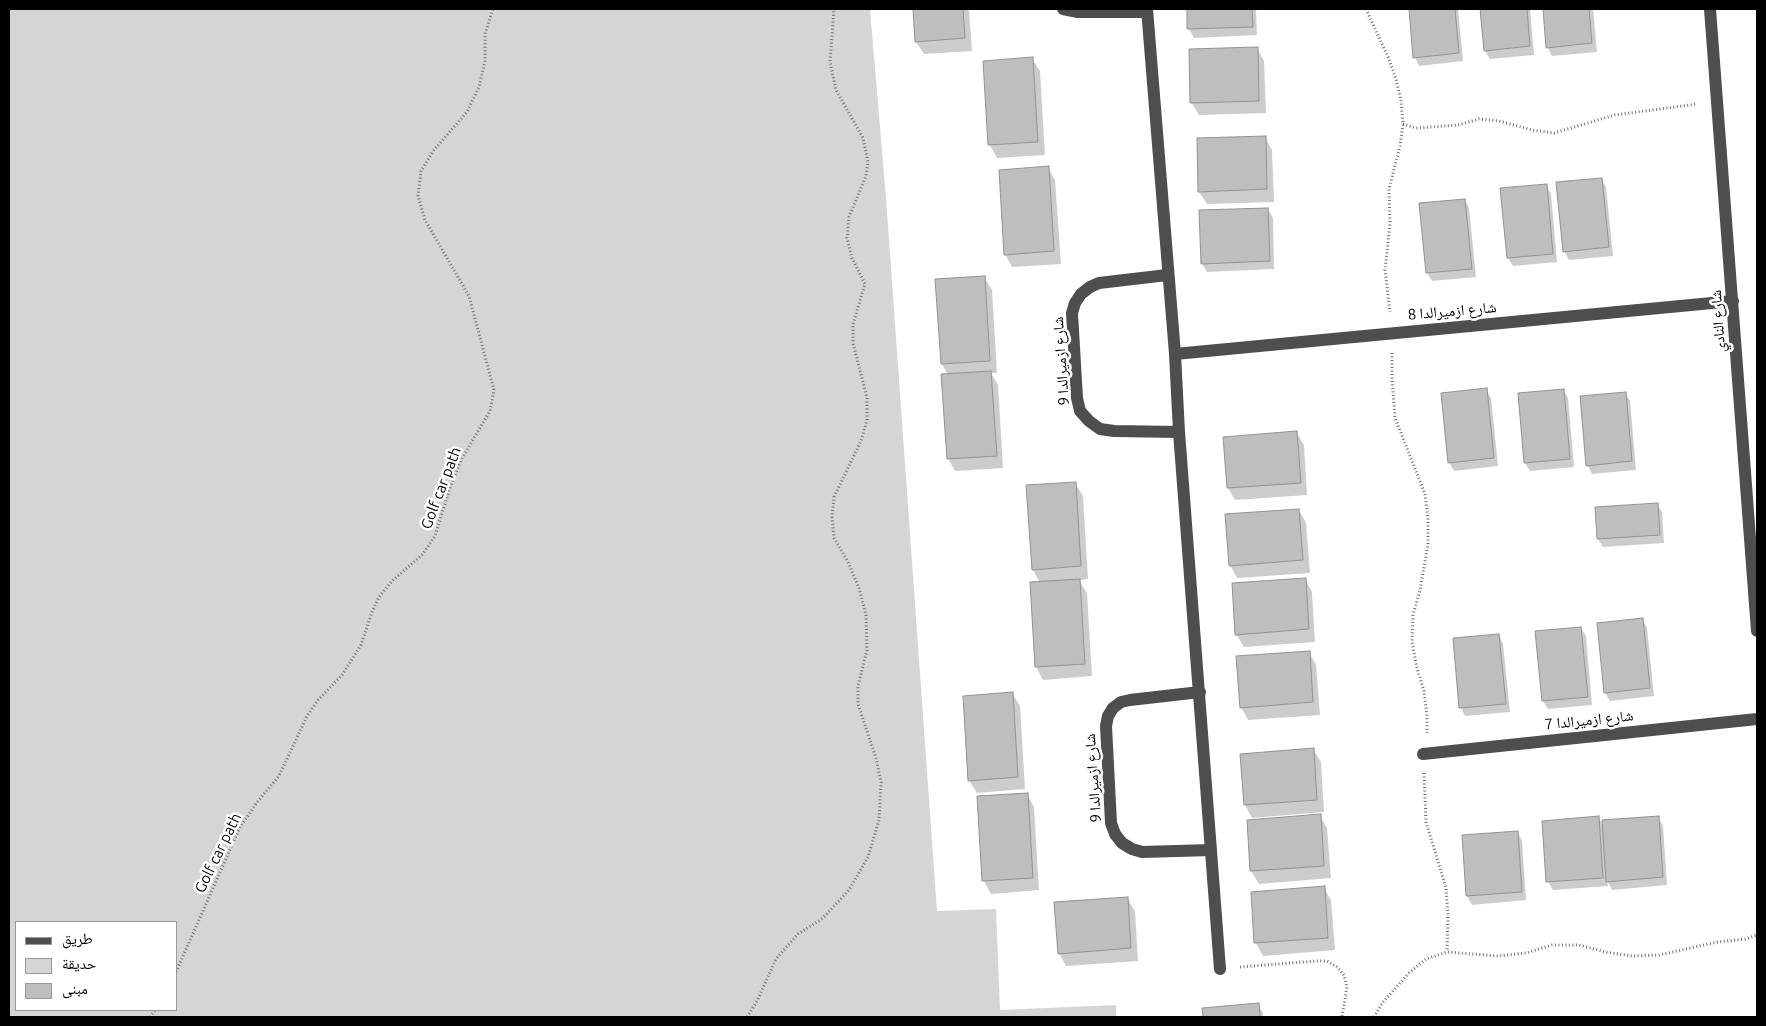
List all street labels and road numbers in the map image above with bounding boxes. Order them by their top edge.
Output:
street label: شارع النادي [1707,289,1729,353]
street label: شارع ازميرالدا 8 [1407,298,1497,324]
street label: شارع ازميرالدا 9 [1049,316,1073,406]
street label: Golf car path [417,444,465,532]
street label: شارع ازميرالدا 7 [1544,706,1634,734]
street label: شارع ازميرالدا 9 [1081,733,1105,823]
street label: Golf car path [191,810,245,896]

